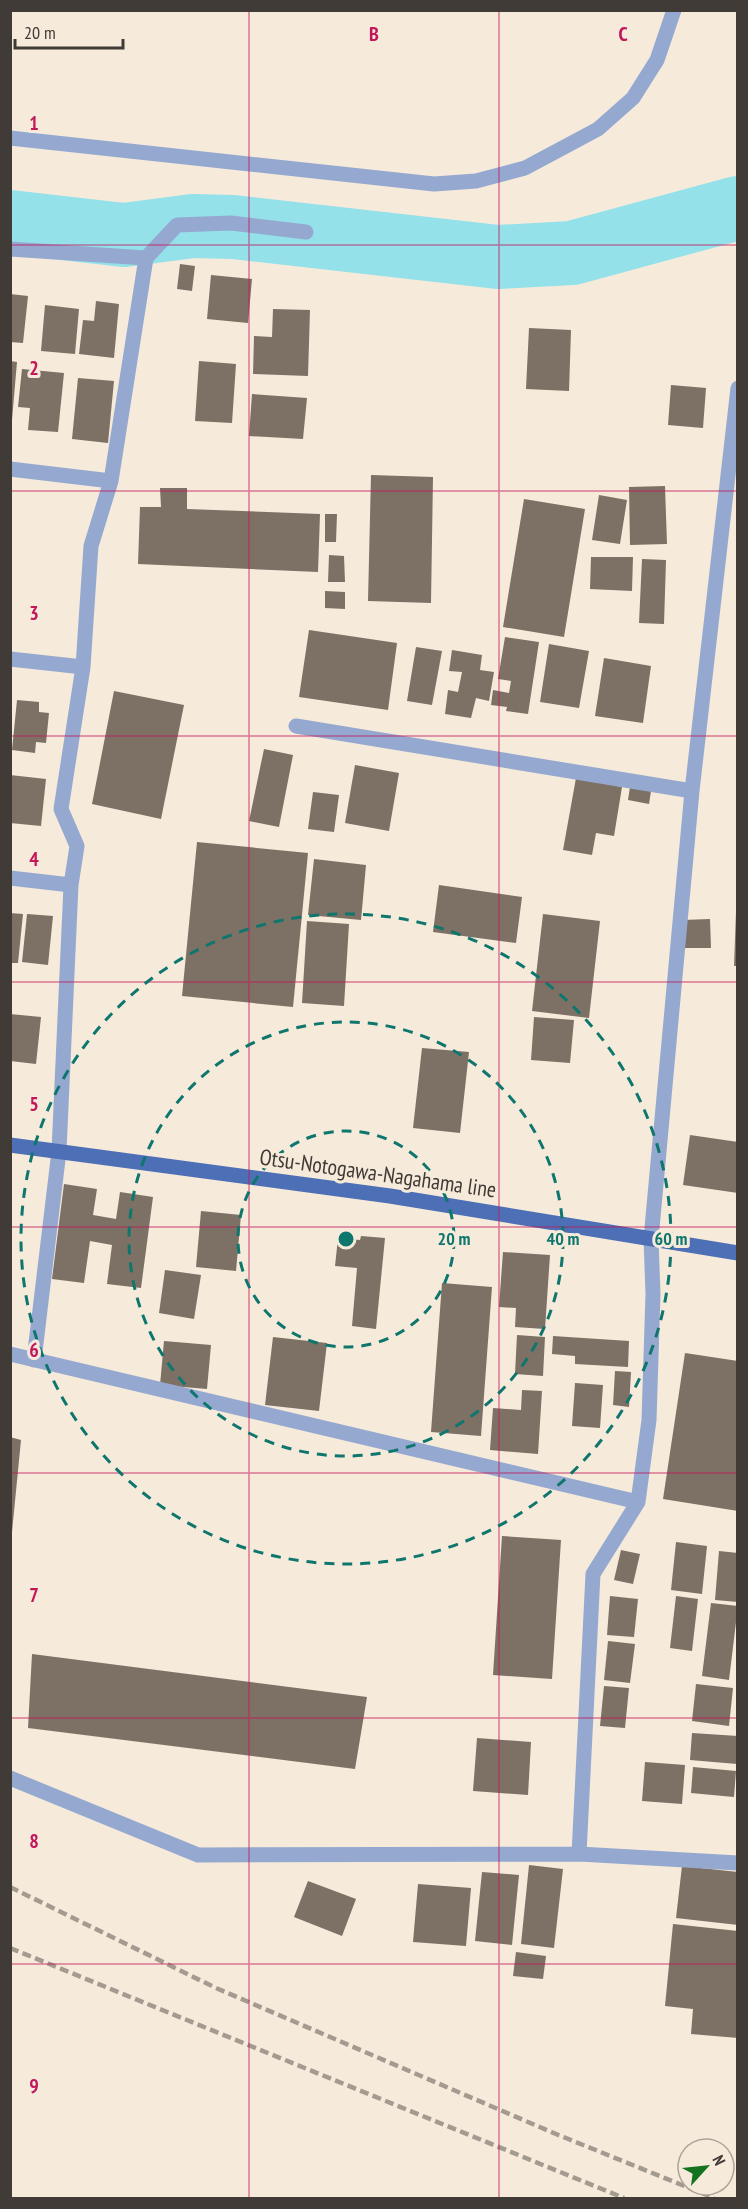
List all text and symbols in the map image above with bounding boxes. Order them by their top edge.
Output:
scale bar [15,12,123,50]
text: 20 m [24,21,56,44]
text: B [369,21,379,47]
text: C [618,21,628,47]
text: 1 [29,110,39,136]
text: 2 [29,355,39,381]
text: 3 [29,600,39,626]
text: 4 [29,846,39,872]
text: 5 [29,1091,39,1117]
street label: Otsu-Notogawa-Nagahama line [258,1143,498,1203]
text: 20 m [438,1227,470,1250]
text: 40 m [547,1227,579,1250]
text: 60 m [655,1227,687,1250]
centre of rings [336,1229,356,1249]
text: 6 [29,1337,39,1363]
text: 7 [29,1582,39,1608]
text: 8 [29,1828,39,1854]
text: 9 [29,2073,39,2099]
north arrow [676,2137,736,2197]
text: N [708,2152,730,2169]

